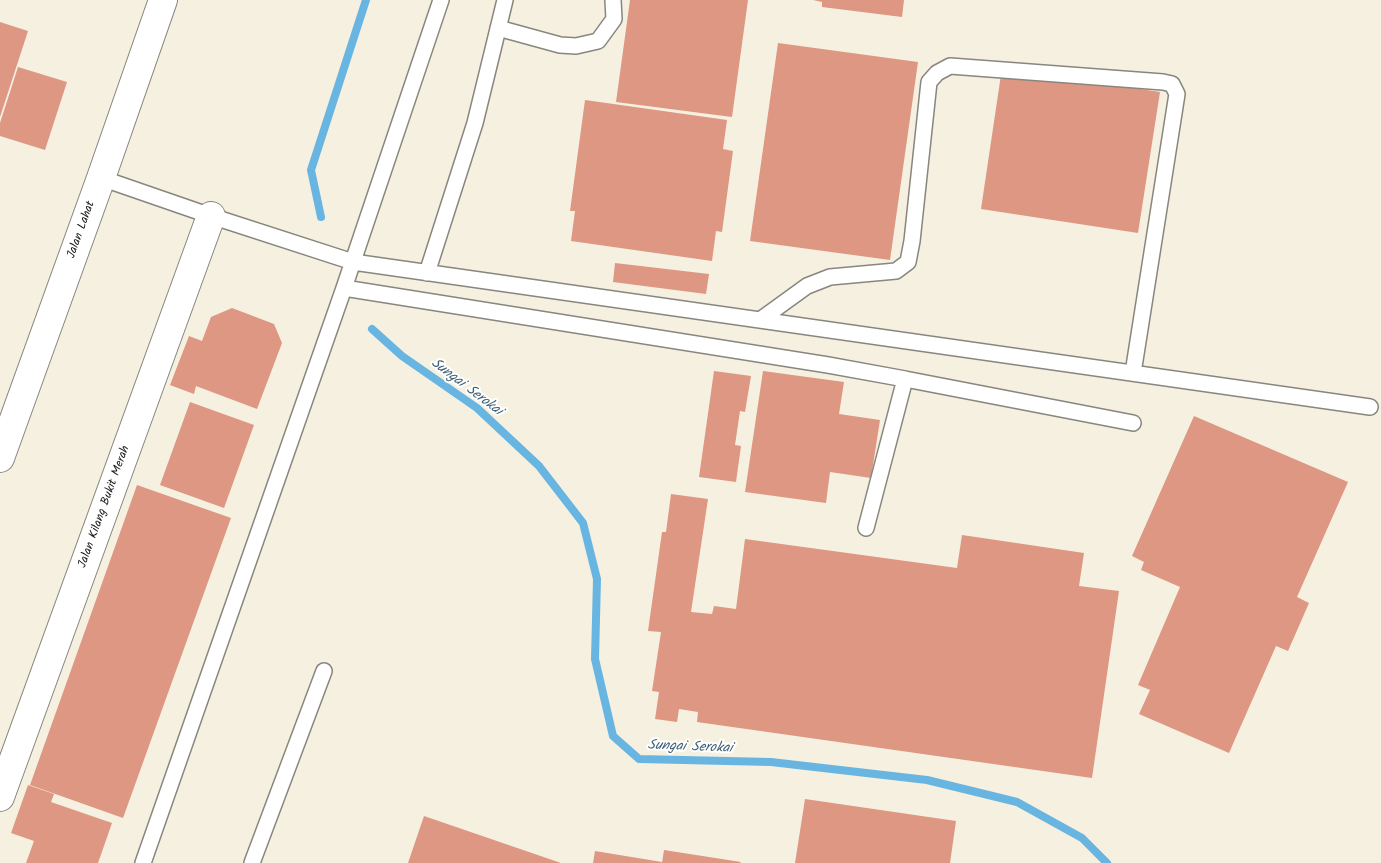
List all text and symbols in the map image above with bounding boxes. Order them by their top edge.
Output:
street label: Jalan Lahat [65,199,99,261]
water label: Sungai Serokai [427,356,505,420]
street label: Jalan Kilang Bukit Merah [76,444,134,570]
water label: Sungai Serokai [647,738,733,758]

